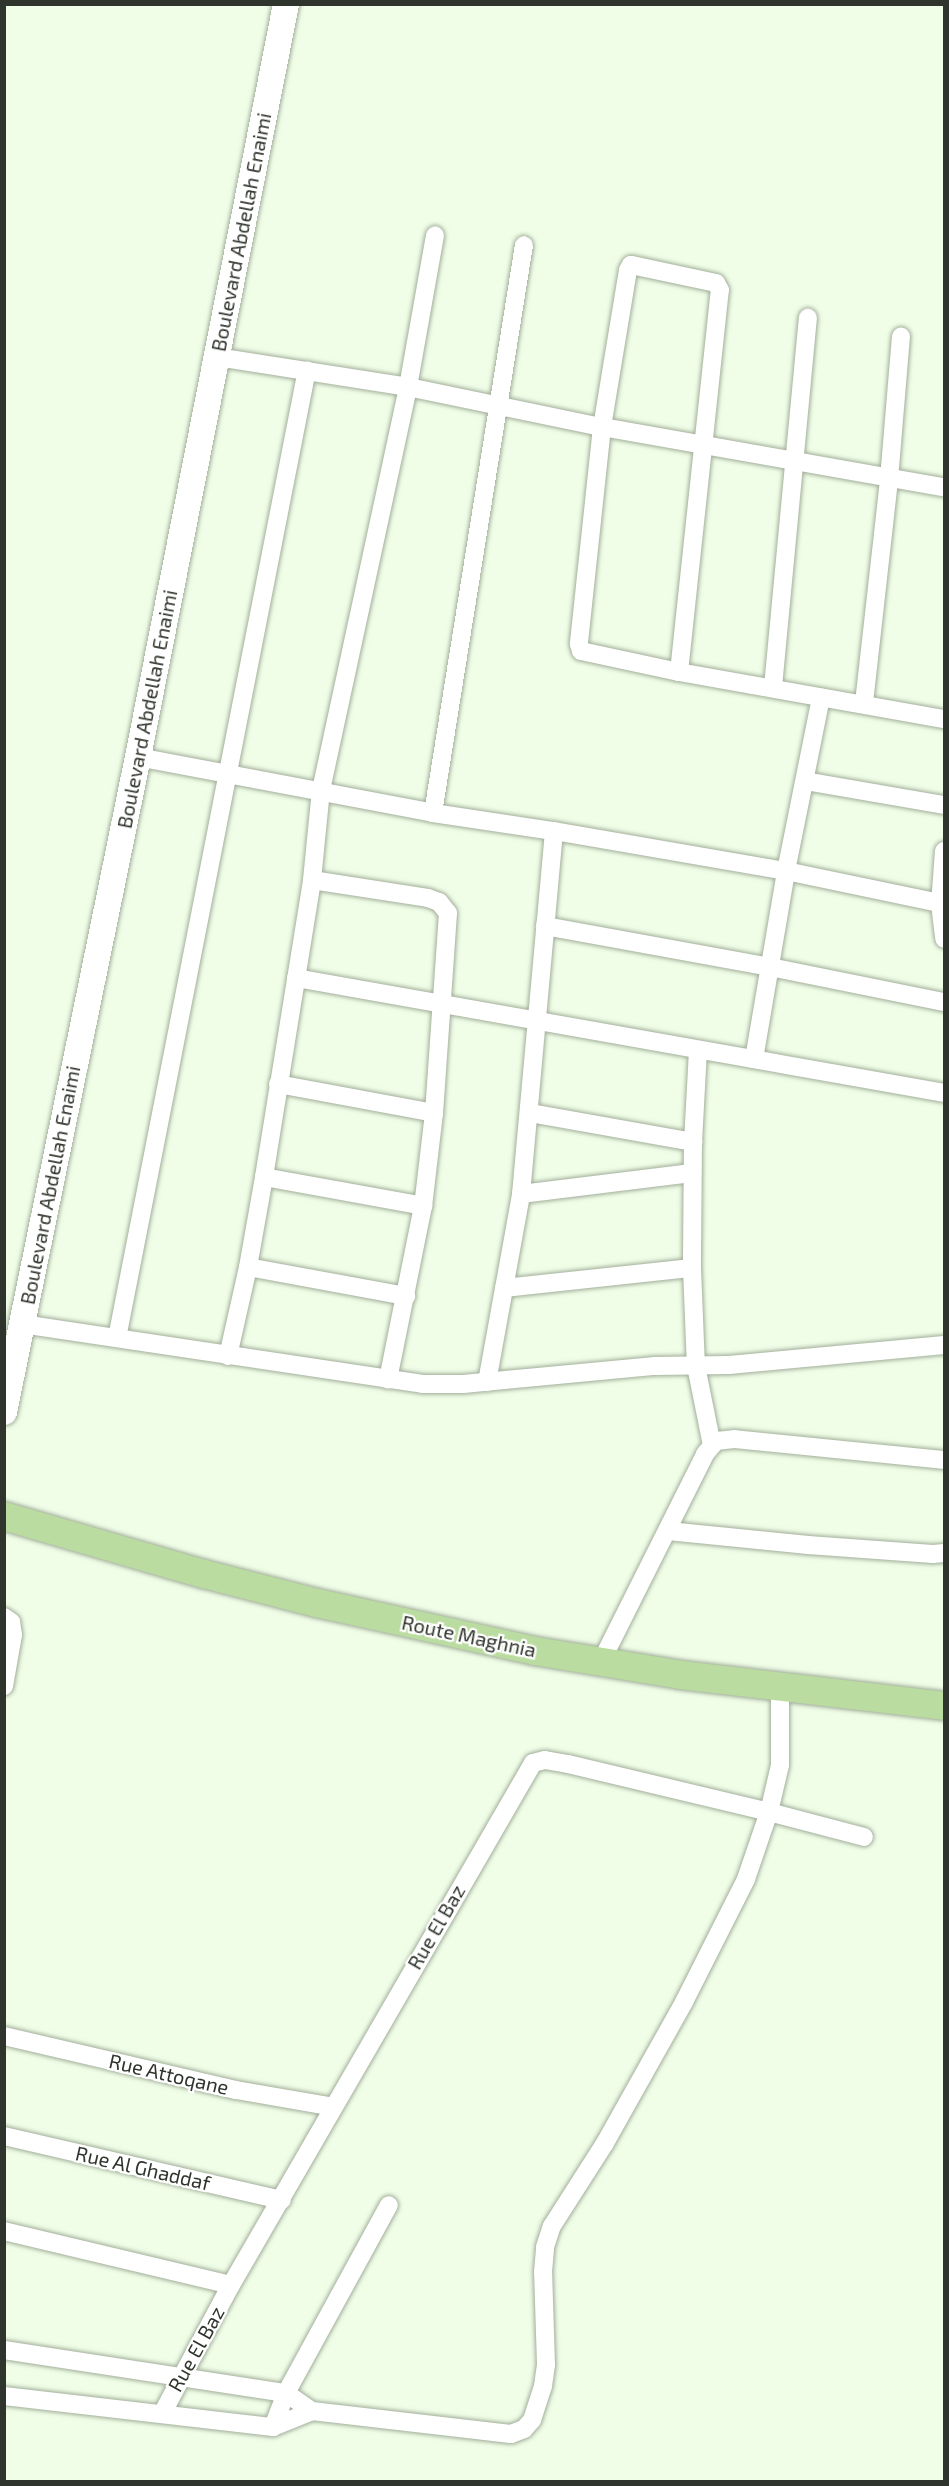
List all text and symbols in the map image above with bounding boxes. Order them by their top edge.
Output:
street label: Boulevard Abdellah Enaimi [206,110,276,354]
street label: Boulevard Abdellah Enaimi [112,587,182,831]
street label: Boulevard Abdellah Enaimi [15,1063,85,1307]
street label: Route Maghnia [400,1610,538,1662]
street label: Rue El Baz [402,1880,470,1974]
street label: Rue Attoqane [107,2049,231,2099]
street label: Rue Al Ghaddaf [73,2141,213,2195]
street label: Rue El Baz [163,2302,229,2396]

